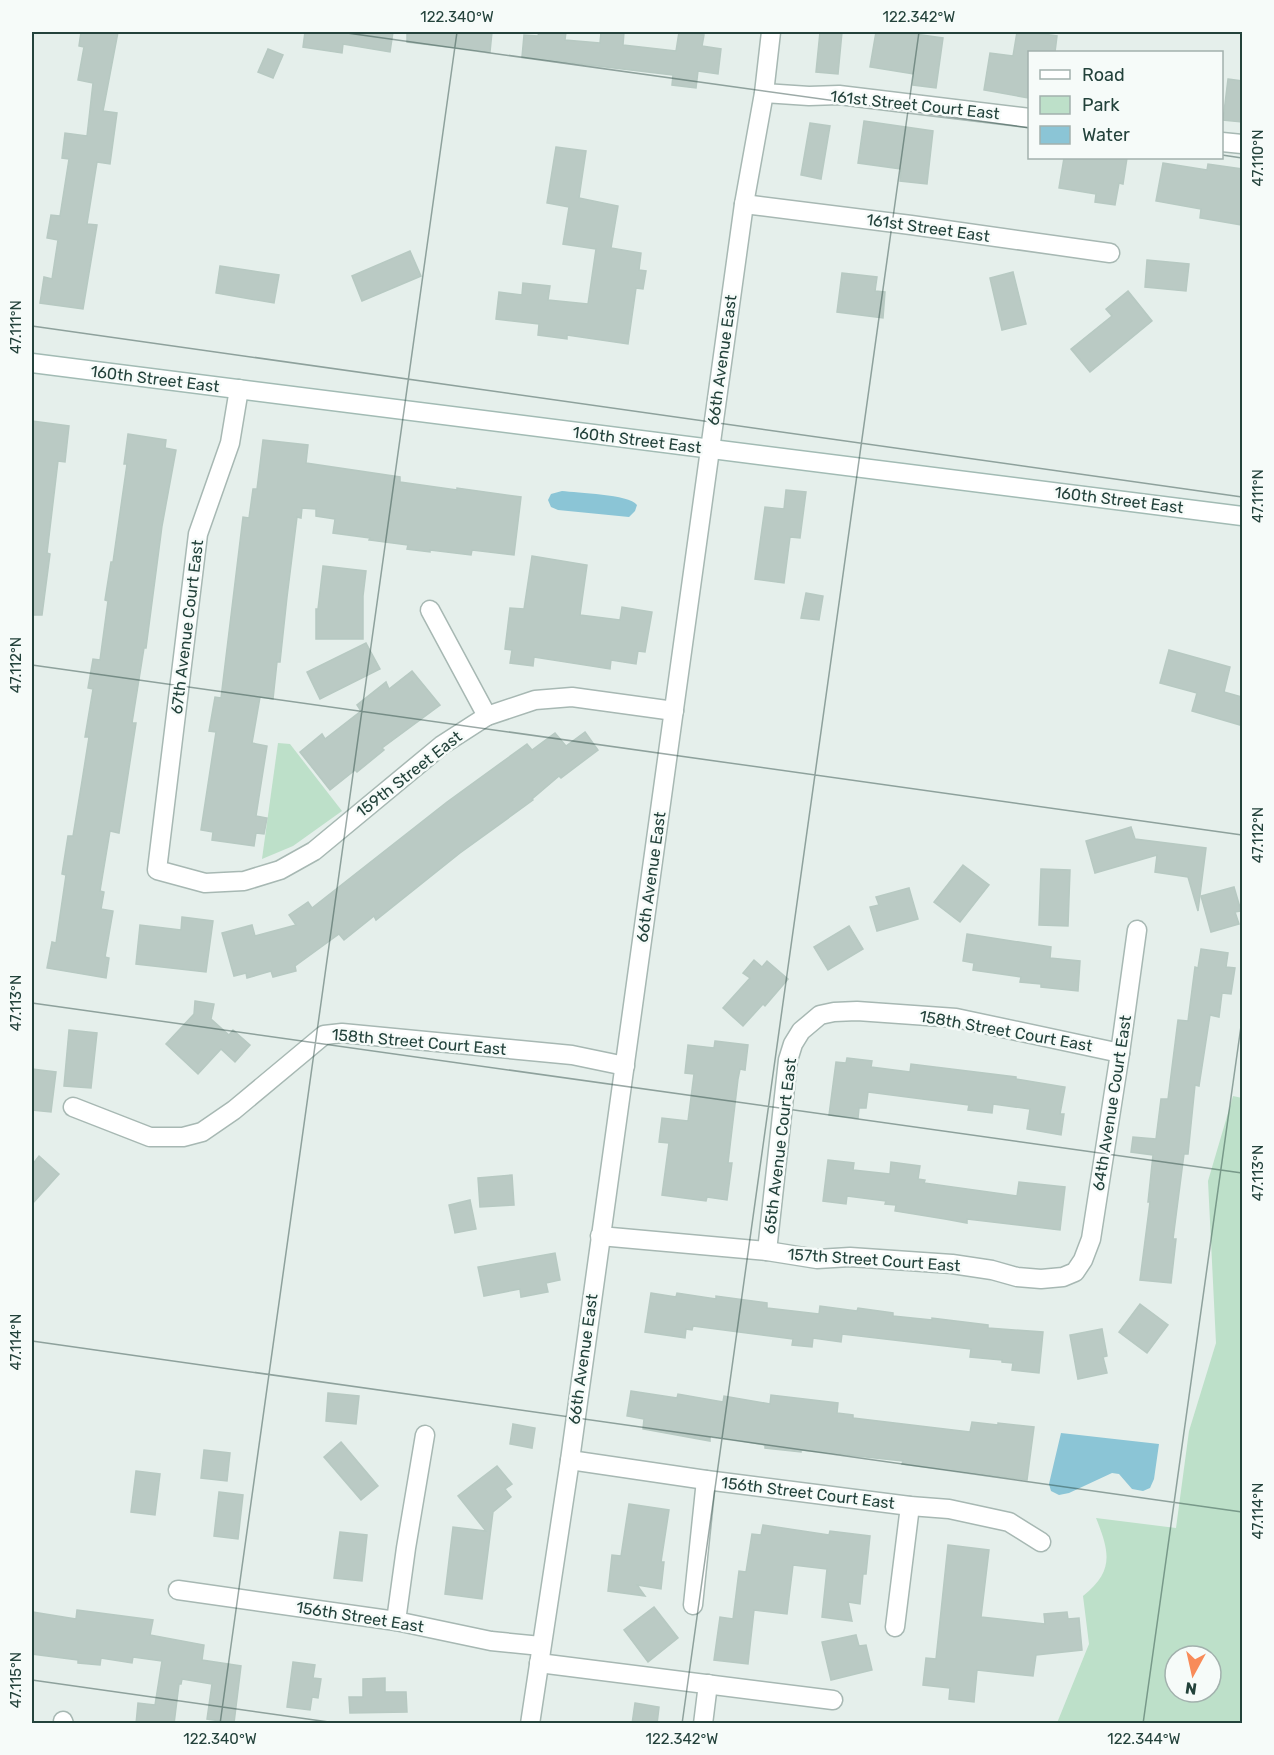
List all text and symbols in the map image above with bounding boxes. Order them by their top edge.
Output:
text: 122.340°W [420,8,494,26]
text: 122.342°W [883,8,955,26]
legend [1028,51,1223,159]
text: Road [1082,64,1125,86]
street label: 161st Street Court East [829,87,1001,123]
text: Park [1082,94,1120,116]
text: Water [1082,124,1130,146]
text: 47.110°N [1249,129,1267,187]
street label: 161st Street East [865,210,991,246]
street label: 66th Avenue East [703,293,741,427]
text: 47.111°N [7,300,25,354]
street label: 160th Street East [89,362,221,396]
street label: 160th Street East [571,423,703,457]
text: 47.111°N [1249,469,1267,523]
street label: 160th Street East [1053,483,1185,517]
street label: 67th Avenue Court East [167,539,207,715]
text: 47.112°N [7,637,25,693]
street label: 159th Street East [352,727,466,821]
text: 47.112°N [1249,807,1267,863]
street label: 66th Avenue East [632,810,670,944]
text: 47.113°N [7,975,25,1031]
street label: 158th Street Court East [918,1006,1094,1056]
street label: 64th Avenue Court East [1089,1014,1135,1192]
street label: 158th Street Court East [331,1025,507,1059]
street label: 65th Avenue Court East [760,1057,800,1235]
text: 47.113°N [1249,1145,1267,1201]
street label: 157th Street Court East [787,1244,961,1276]
street label: 66th Avenue East [564,1292,602,1426]
text: 47.114°N [7,1314,25,1370]
street label: 156th Street Court East [720,1473,896,1513]
text: 47.114°N [1249,1483,1267,1539]
street label: 156th Street East [295,1598,425,1636]
north arrow [1163,1644,1223,1704]
text: 47.115°N [7,1652,25,1708]
text: N [1184,1678,1198,1699]
text: 122.340°W [183,1730,257,1748]
text: 122.342°W [646,1730,718,1748]
text: 122.344°W [1107,1730,1181,1748]

